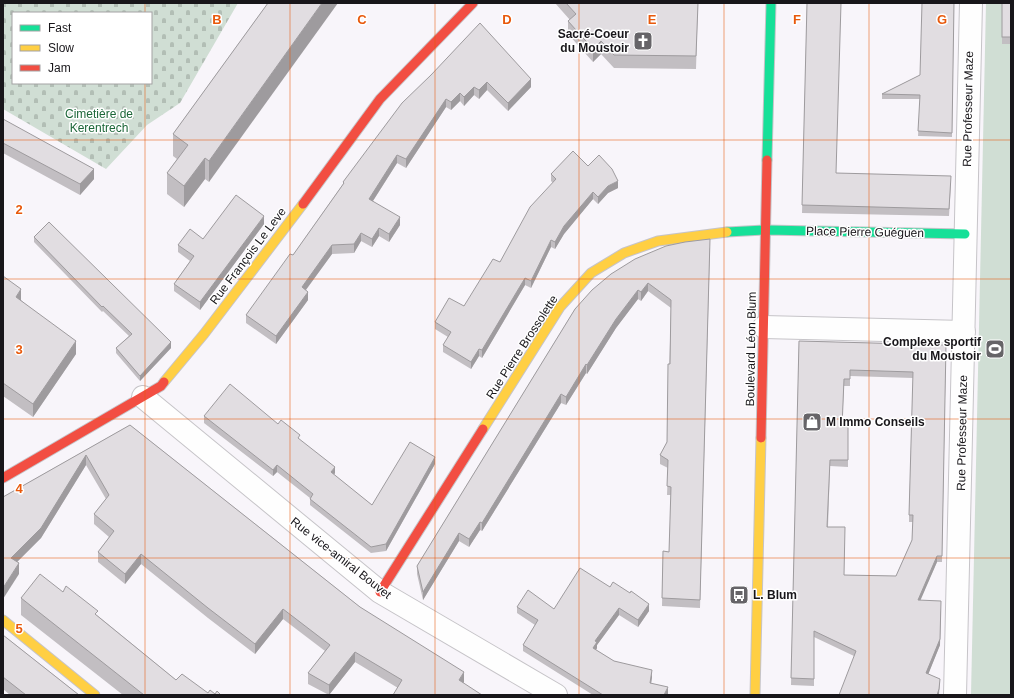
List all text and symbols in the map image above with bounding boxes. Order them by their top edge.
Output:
legend [12,12,152,84]
text: B [212,12,222,27]
text: C [357,12,367,27]
text: D [502,12,512,27]
text: E [648,12,657,27]
text: F [793,12,801,27]
text: G [937,12,947,27]
text: Fast [48,21,72,35]
place label: Sacré-Coeur du Moustoir [558,27,629,55]
church icon: Sacré-Coeur du Moustoir [632,30,654,52]
text: Slow [48,41,74,55]
street label: Rue Professeur Maze [960,51,976,167]
text: Jam [48,61,71,75]
park label: Cimetière de Kerentrech [65,107,133,135]
text: 2 [15,202,23,217]
street label: Rue François Le Leve [207,205,289,307]
street label: Place Pierre Guéguen [806,224,924,240]
street label: Rue Pierre Brossolette [483,292,561,401]
street label: Boulevard Léon Blum [743,292,759,406]
place label: Complexe sportif du Moustoir [883,335,982,363]
sports icon: Complexe sportif du Moustoir [984,338,1006,360]
text: 3 [15,342,23,357]
street label: Rue Professeur Maze [954,375,970,491]
shop icon: M Immo Conseils [801,411,823,433]
place label: M Immo Conseils [826,415,925,429]
text: 4 [15,481,23,496]
street label: Rue vice-amiral Bouvet [288,514,395,602]
bus stop icon: L. Blum [728,584,750,606]
place label: L. Blum [753,588,797,602]
text: 5 [15,621,23,636]

